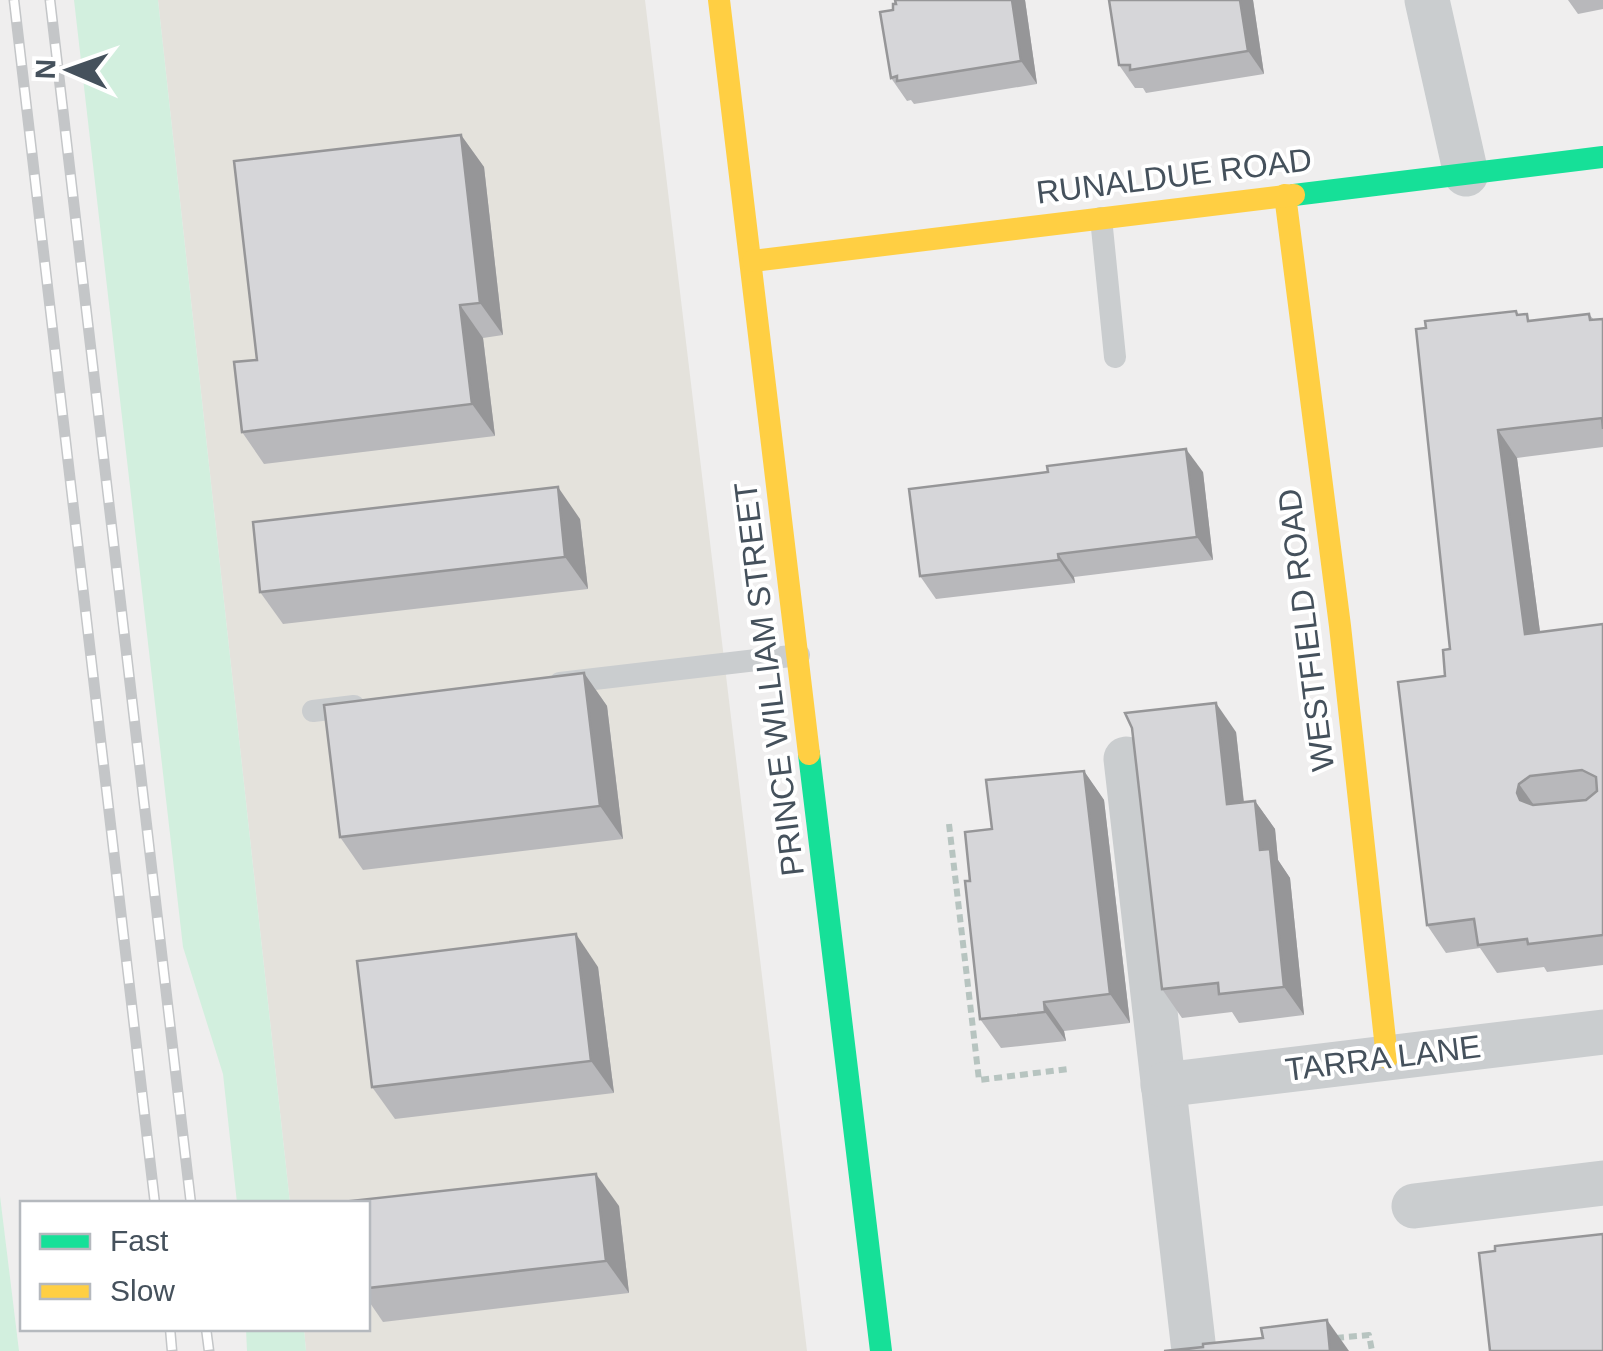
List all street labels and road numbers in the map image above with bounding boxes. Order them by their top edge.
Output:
street label: RUNALDUE ROAD [1034,141,1314,211]
street label: PRINCE WILLIAM STREET [727,480,811,878]
street label: WESTFIELD ROAD [1271,487,1341,773]
street label: TARRA LANE [1283,1028,1483,1088]

